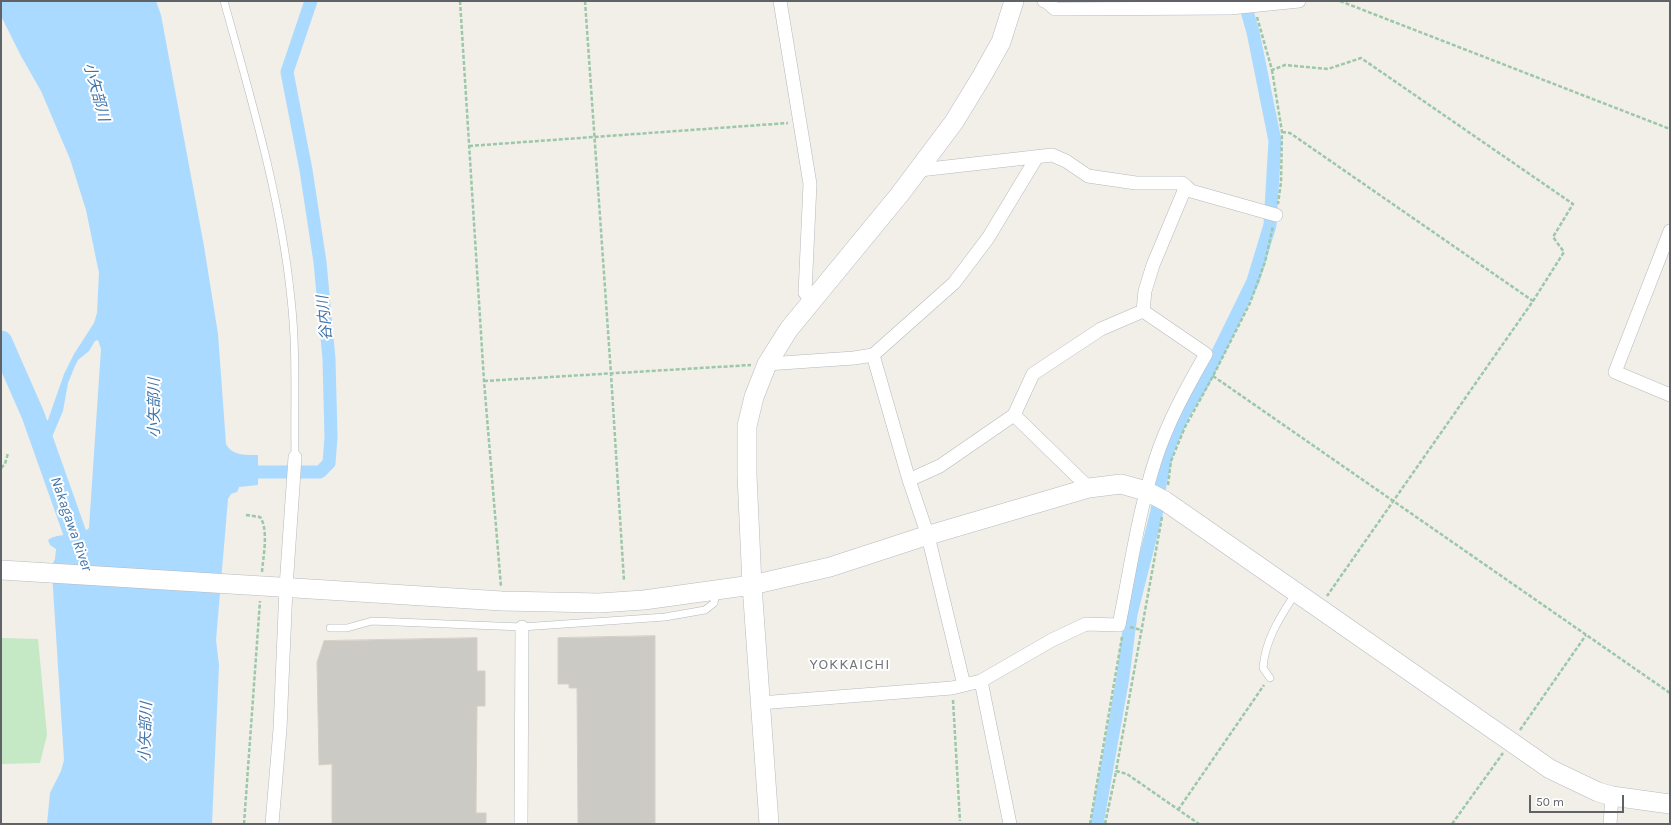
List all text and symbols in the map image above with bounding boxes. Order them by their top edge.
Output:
water label: 小矢部川 [80,61,112,123]
water label: 谷内川 [314,295,336,341]
water label: 小矢部川 [146,378,164,438]
water label: Nakagawa River [46,474,96,574]
district label: YOKKAICHI [809,656,891,674]
water label: 小矢部川 [136,702,156,762]
scale bar [1531,787,1626,813]
text: 50 m [1536,795,1564,809]

